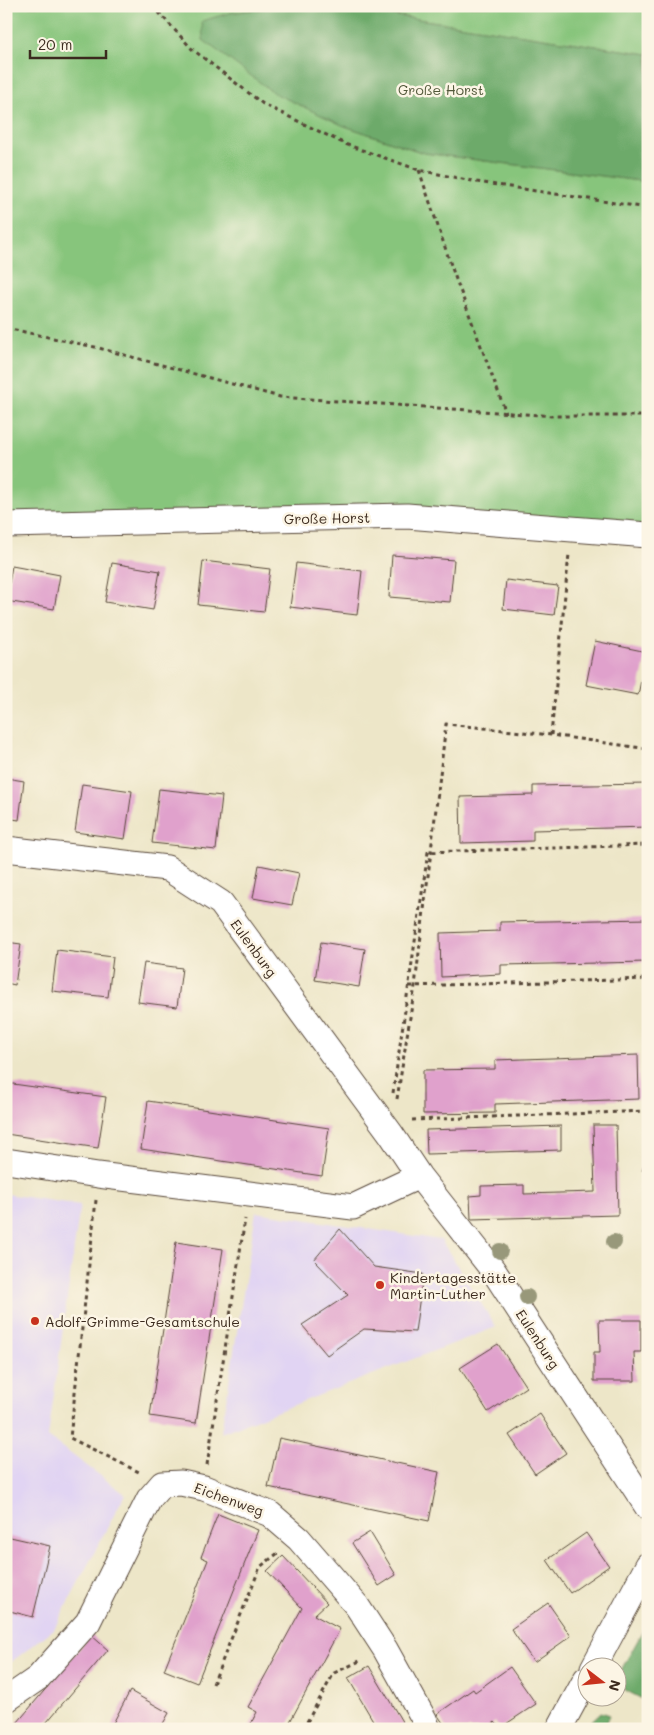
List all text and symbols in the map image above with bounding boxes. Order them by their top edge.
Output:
scale bar [30,28,106,60]
text: 20 m [38,34,72,54]
park label: Große Horst [398,80,484,99]
street label: Große Horst [284,508,370,528]
street label: Eulenburg [227,915,281,981]
place label: Kindertagesstätte Martin-Luther [390,1268,516,1303]
marker: Kindertagesstätte Martin-Luther [374,1279,386,1291]
street label: Eulenburg [512,1306,564,1372]
place label: Adolf-Grimme-Gesamtschule [45,1312,240,1331]
marker: Adolf-Grimme-Gesamtschule [29,1315,41,1327]
street label: Eichenweg [192,1478,266,1520]
north arrow [576,1658,626,1708]
text: N [604,1678,626,1693]

